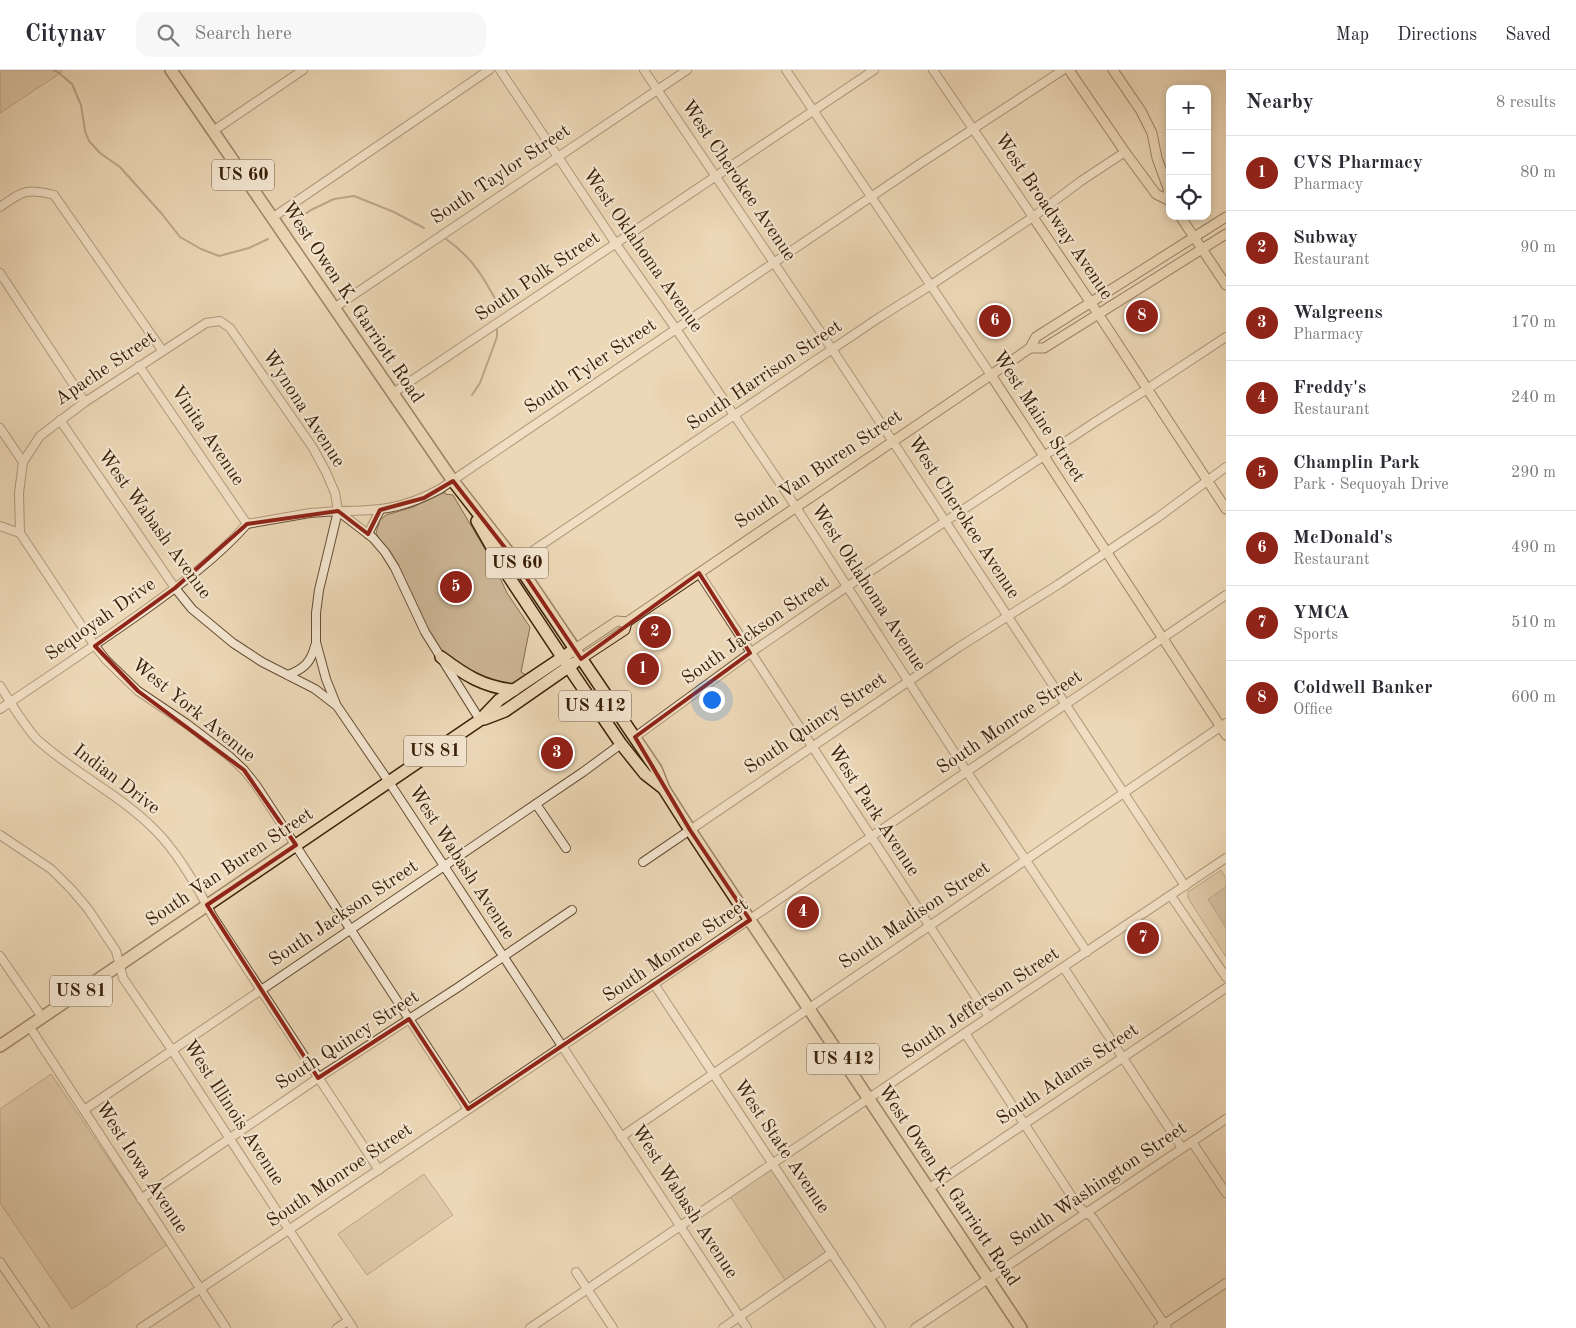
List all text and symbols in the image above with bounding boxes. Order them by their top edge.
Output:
search box [136,12,486,57]
icon: search [154,21,182,49]
text: Citynav [25,23,106,47]
text: Search here [194,25,292,44]
text: Map [1336,26,1369,44]
text: Directions [1397,26,1477,44]
text: Saved [1505,26,1551,44]
map controls [1166,85,1211,220]
button: + [1166,85,1211,130]
text: Nearby [1246,92,1314,113]
text: 8 results [1496,95,1556,111]
street label: West Cherokee Avenue [677,97,799,265]
street label: South Taylor Street [428,121,574,229]
street label: West Broadway Avenue [990,130,1116,304]
button: − [1166,130,1211,175]
text: CVS Pharmacy [1293,154,1423,173]
road number: US 60 [212,160,274,190]
text: 1 [1257,165,1267,181]
text: 80 m [1520,165,1556,181]
street label: West Oklahoma Avenue [578,166,706,336]
button: locate [1166,175,1211,220]
text: Pharmacy [1293,177,1363,193]
street label: West Owen K. Garriott Road [278,199,426,407]
street label: South Polk Street [472,228,604,326]
text: Subway [1293,229,1358,248]
text: 2 [1257,240,1267,256]
text: 90 m [1520,240,1556,256]
text: Restaurant [1293,252,1370,268]
pin: 8 [1126,297,1158,335]
pin: 6 [979,302,1011,340]
text: Walgreens [1293,304,1383,323]
text: 3 [1257,315,1267,331]
text: 170 m [1511,315,1556,331]
street label: South Tyler Street [522,316,660,418]
street label: South Harrison Street [684,317,846,435]
text: Pharmacy [1293,327,1363,343]
street label: Apache Street [52,328,160,410]
street label: Wynona Avenue [258,347,348,471]
street label: West Maine Street [988,348,1088,486]
text: Freddy's [1293,379,1366,398]
street label: Vinita Avenue [167,383,247,489]
text: 4 [1257,390,1267,406]
text: 240 m [1511,390,1556,406]
text: Restaurant [1293,402,1370,418]
street label: South Van Buren Street [732,407,906,533]
street label: West Cherokee Avenue [903,433,1023,603]
street label: West Wabash Avenue [94,447,214,603]
text: Champlin Park [1293,454,1420,473]
text: 5 [1257,465,1267,481]
text: 290 m [1511,465,1556,481]
text: Park · Sequoyah Drive [1293,477,1449,493]
street label: West Oklahoma Avenue [807,501,929,675]
text: McDonald's [1293,529,1392,548]
text: 6 [1257,540,1267,556]
text: 490 m [1511,540,1556,556]
road number: US 60 [486,548,548,578]
text: Restaurant [1293,552,1370,568]
pin: 5 [440,568,472,606]
street label: South Jackson Street [679,573,833,689]
street label: Sequoyah Drive [42,575,160,665]
text: YMCA [1293,604,1350,623]
pin: 2 [639,613,671,651]
text: 7 [1257,615,1267,631]
text: 510 m [1511,615,1556,631]
text: Sports [1293,627,1338,643]
pin: 1 [627,650,659,688]
street label: West York Avenue [128,656,258,766]
street label: South Monroe Street [934,667,1086,779]
street label: South Quincy Street [742,670,890,778]
text: Coldwell Banker [1293,679,1432,698]
your location [699,687,725,713]
road number: US 412 [559,690,631,722]
text: 8 [1257,690,1267,706]
text: 600 m [1511,690,1556,706]
text: Office [1293,702,1332,718]
pin: 3 [541,734,573,772]
road number: US 81 [404,736,466,766]
street label: Indian Drive [69,741,163,819]
street label: West Park Avenue [824,742,922,880]
street label: West Wabash Avenue [404,783,518,943]
street label: South Van Buren Street [143,805,317,931]
street label: South Jackson Street [266,857,422,971]
street label: South Madison Street [836,858,994,974]
pin: 4 [787,893,819,931]
street label: South Monroe Street [600,895,752,1007]
pin: 7 [1127,919,1159,957]
street label: South Jefferson Street [899,944,1063,1064]
road number: US 81 [50,976,112,1006]
street label: South Quincy Street [273,988,423,1094]
street label: South Adams Street [994,1021,1142,1129]
street label: West Illinois Avenue [179,1037,287,1189]
road number: US 412 [807,1044,879,1074]
street label: West State Avenue [729,1077,833,1217]
street label: West Owen K. Garriott Road [874,1082,1022,1290]
street label: West Iowa Avenue [91,1099,191,1237]
street label: South Washington Street [1007,1119,1191,1251]
street label: South Monroe Street [264,1120,416,1232]
street label: West Wabash Avenue [627,1122,741,1282]

